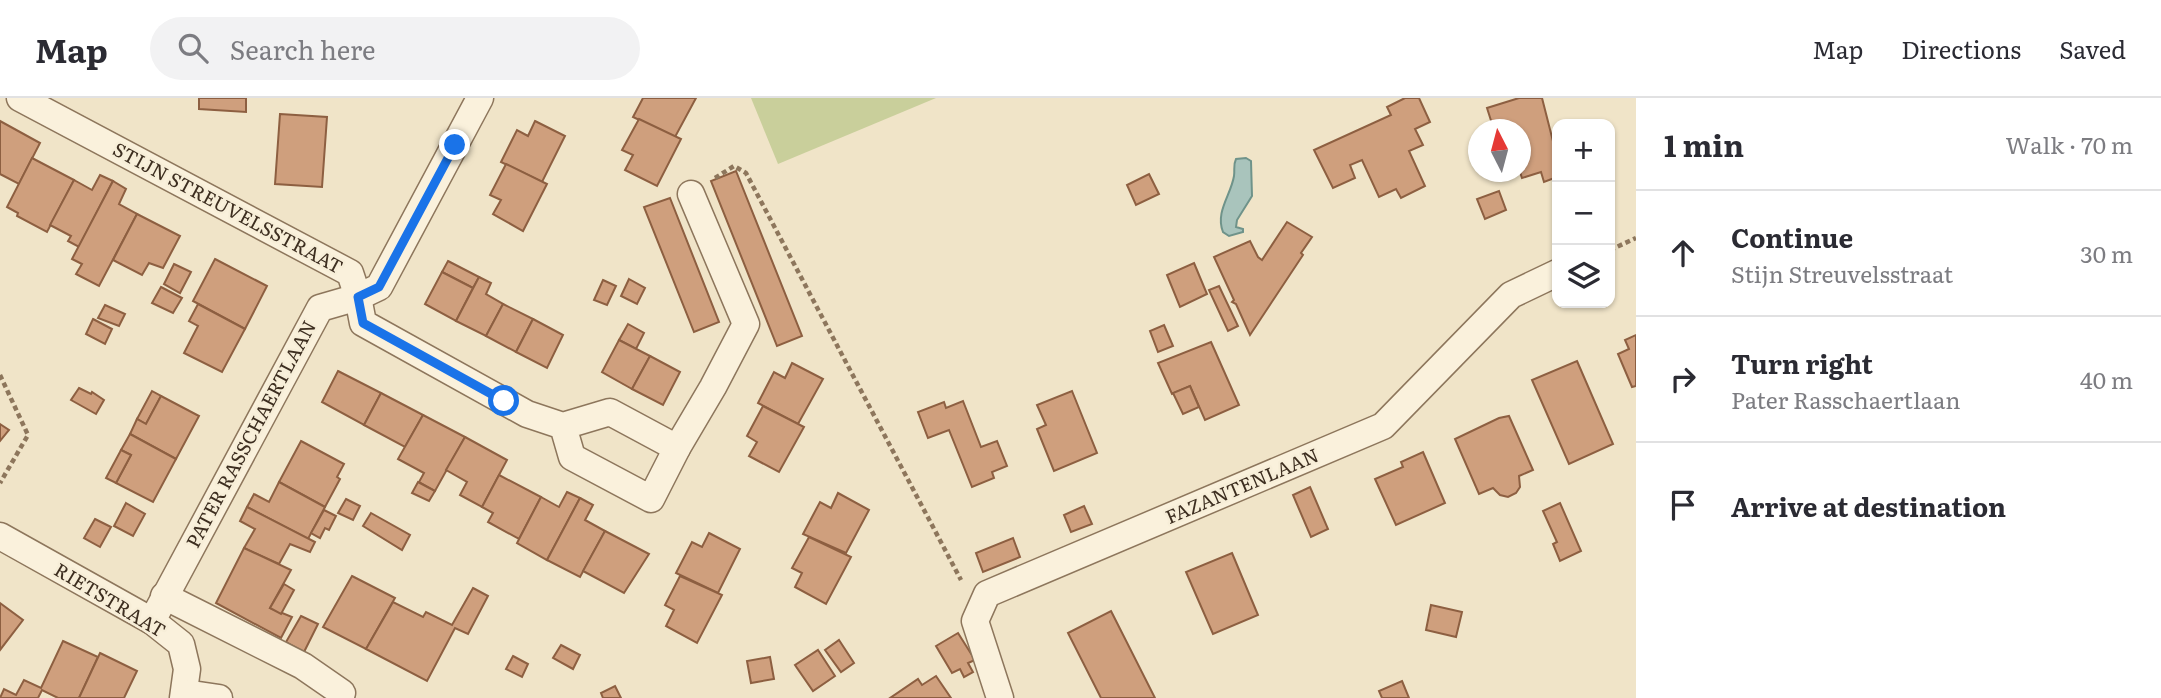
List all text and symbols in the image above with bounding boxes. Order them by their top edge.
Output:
search box [150,17,640,80]
text: Map [35,24,108,73]
icon: search [174,29,212,67]
text: Search here [230,29,376,68]
text: Map [1812,31,1863,66]
text: Directions [1901,31,2021,66]
text: Saved [2059,31,2126,66]
north arrow [1468,119,1531,182]
map controls [1552,119,1615,308]
button: + [1552,119,1615,182]
text: 1 min [1664,122,1744,166]
text: Walk · 70 m [2005,127,2133,161]
route end [439,129,470,160]
street label: STIJN STREUVELSSTRAAT [108,134,349,280]
button: − [1552,182,1615,245]
text: Continue [1731,217,1853,256]
icon: ahead [1664,234,1702,272]
text: 30 m [2080,236,2133,270]
button: layers [1552,245,1615,308]
text: Stijn Streuvelsstraat [1731,256,1953,290]
street label: PATER RASSCHAERTLAAN [178,315,322,552]
text: Turn right [1731,343,1873,382]
icon: right [1664,360,1702,398]
text: 40 m [2080,362,2133,396]
text: Pater Rasschaertlaan [1731,382,1960,416]
route start [488,385,519,416]
street label: FAZANTENLAAN [1161,440,1323,530]
icon: arrive [1664,486,1702,524]
text: Arrive at destination [1731,486,2006,525]
street label: RIETSTRAAT [49,555,172,643]

